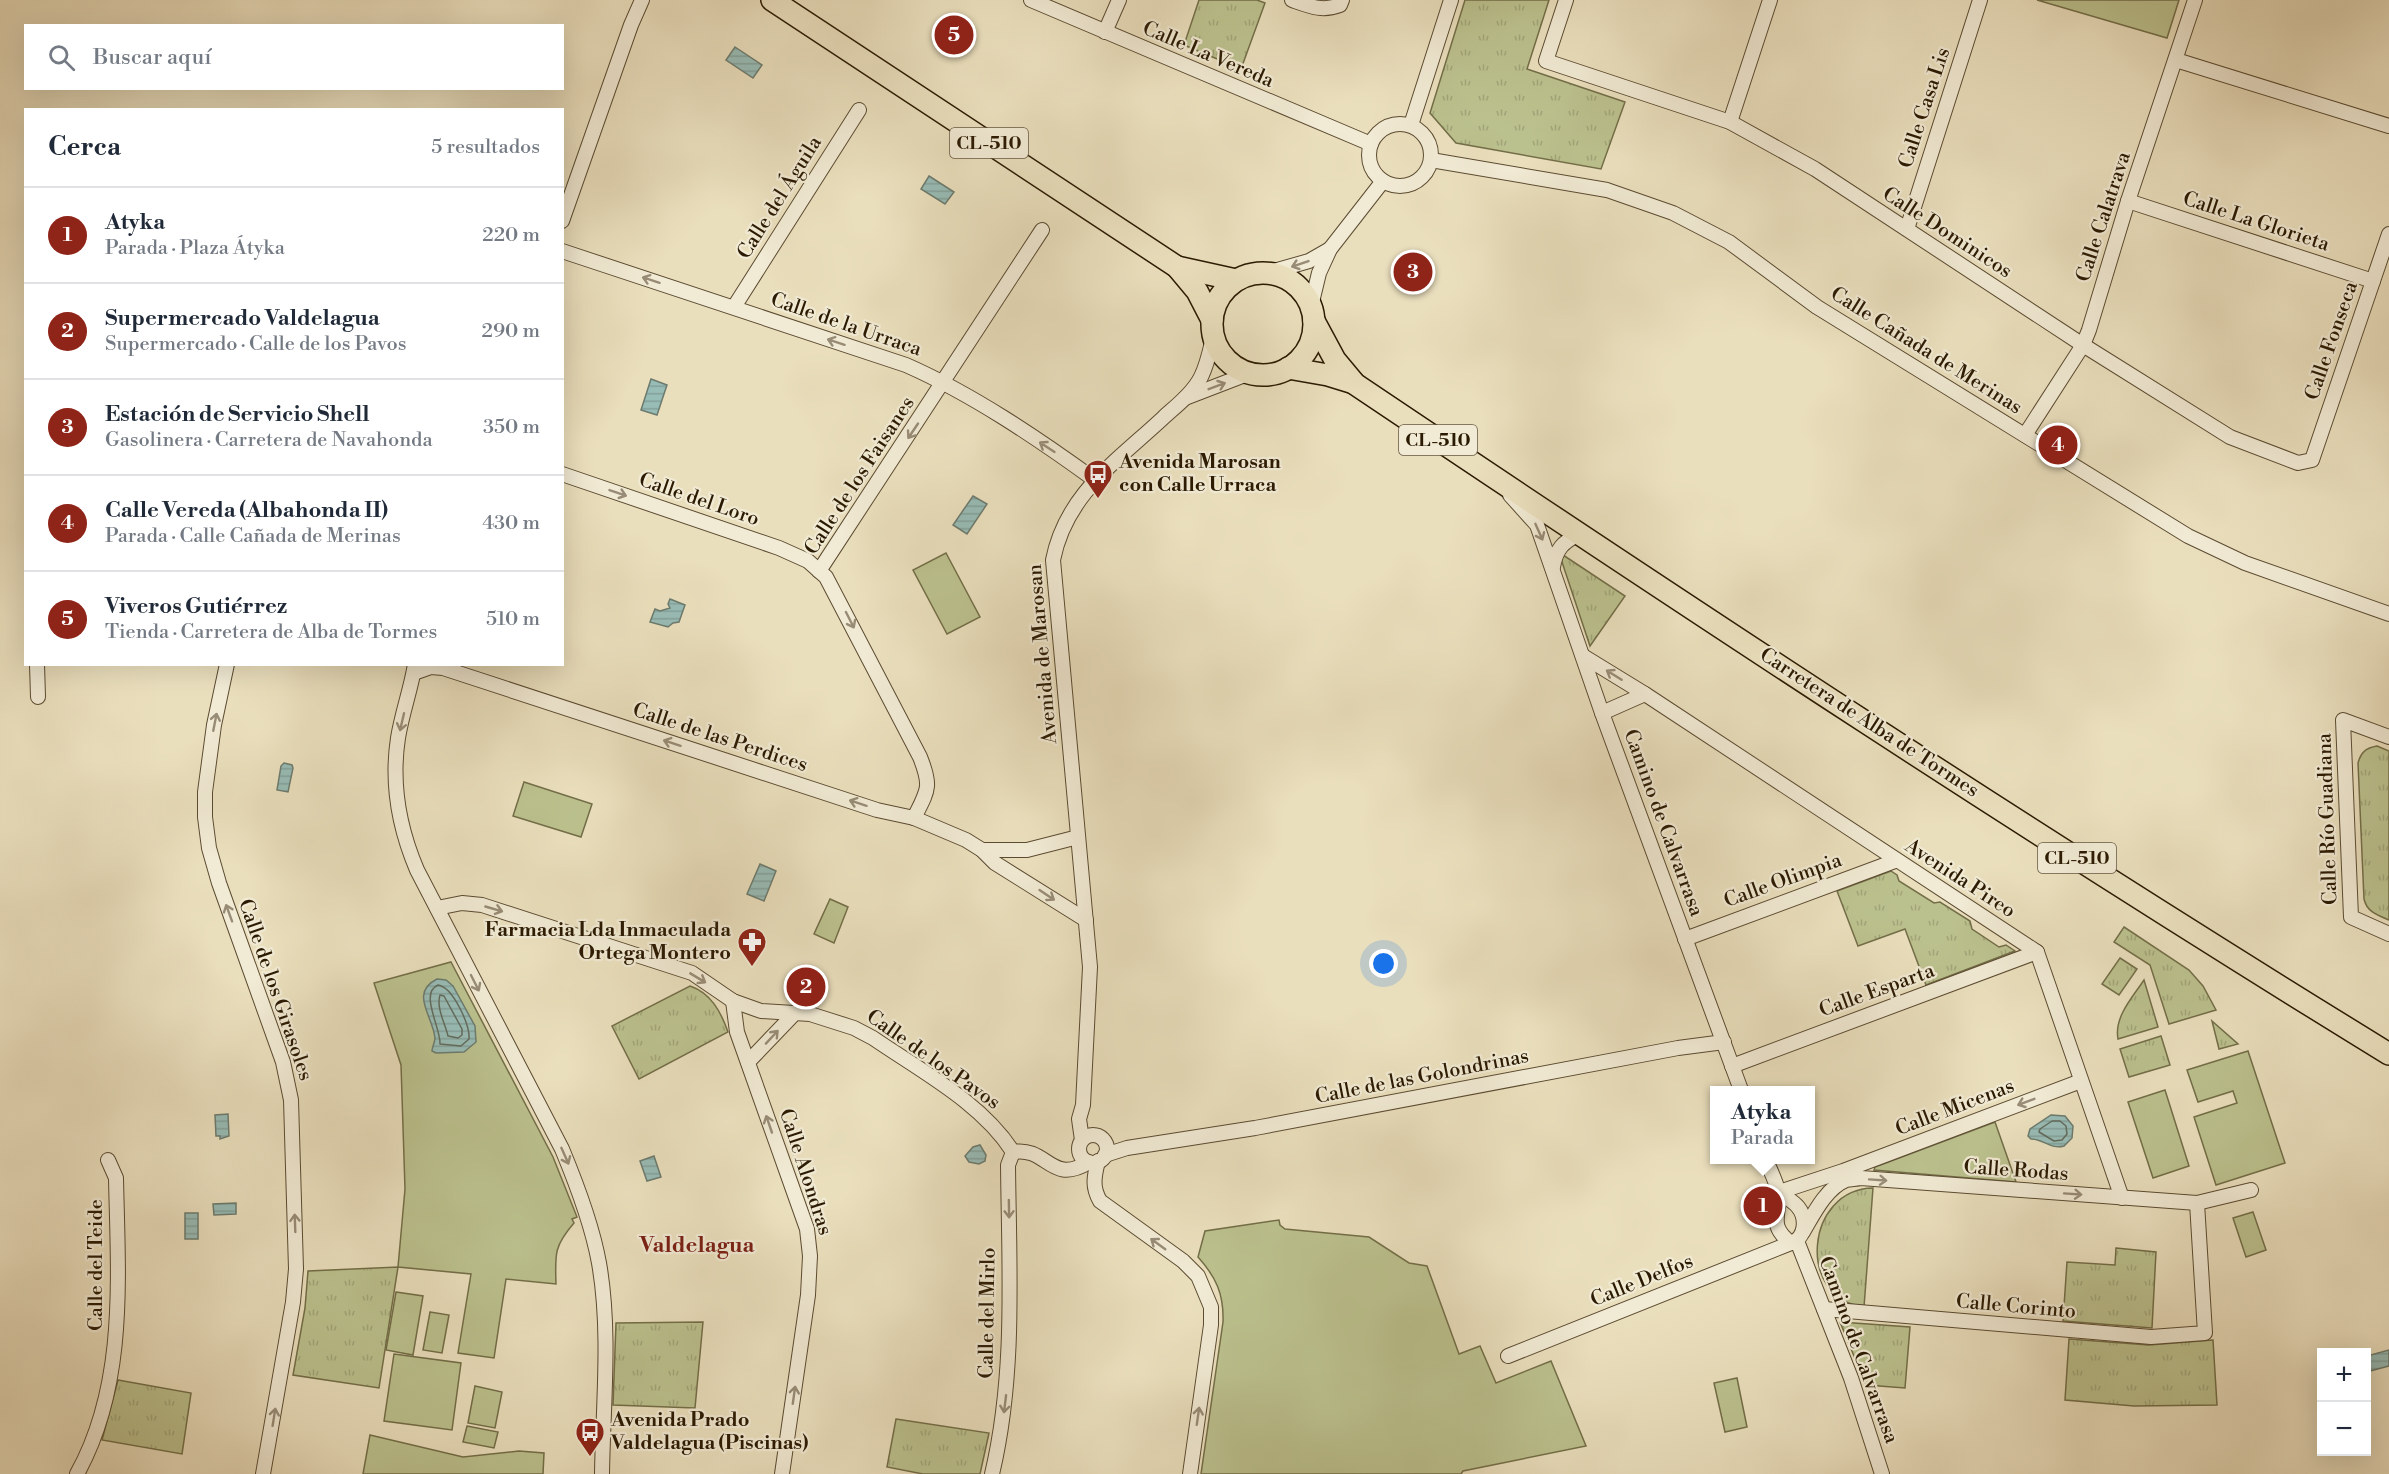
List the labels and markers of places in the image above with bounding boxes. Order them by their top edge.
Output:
pin: 5 [934,12,974,57]
pin: 3 [1394,250,1432,294]
pin: 4 [2038,422,2078,468]
place label: Avenida Marosan con Calle Urraca [1118,450,1282,498]
bus stop icon: Avenida Marosan con Calle Urraca [1082,458,1114,500]
place label: Farmacia Lda Inmaculada Ortega Montero [485,918,731,966]
pharmacy icon: Farmacia Lda Inmaculada Ortega Montero [736,926,768,968]
pin: 2 [786,964,826,1010]
pin: 1 [1744,1184,1782,1228]
place label: Avenida Prado Valdelagua (Piscinas) [610,1408,808,1456]
bus stop icon: Avenida Prado Valdelagua (Piscinas) [574,1416,606,1458]

